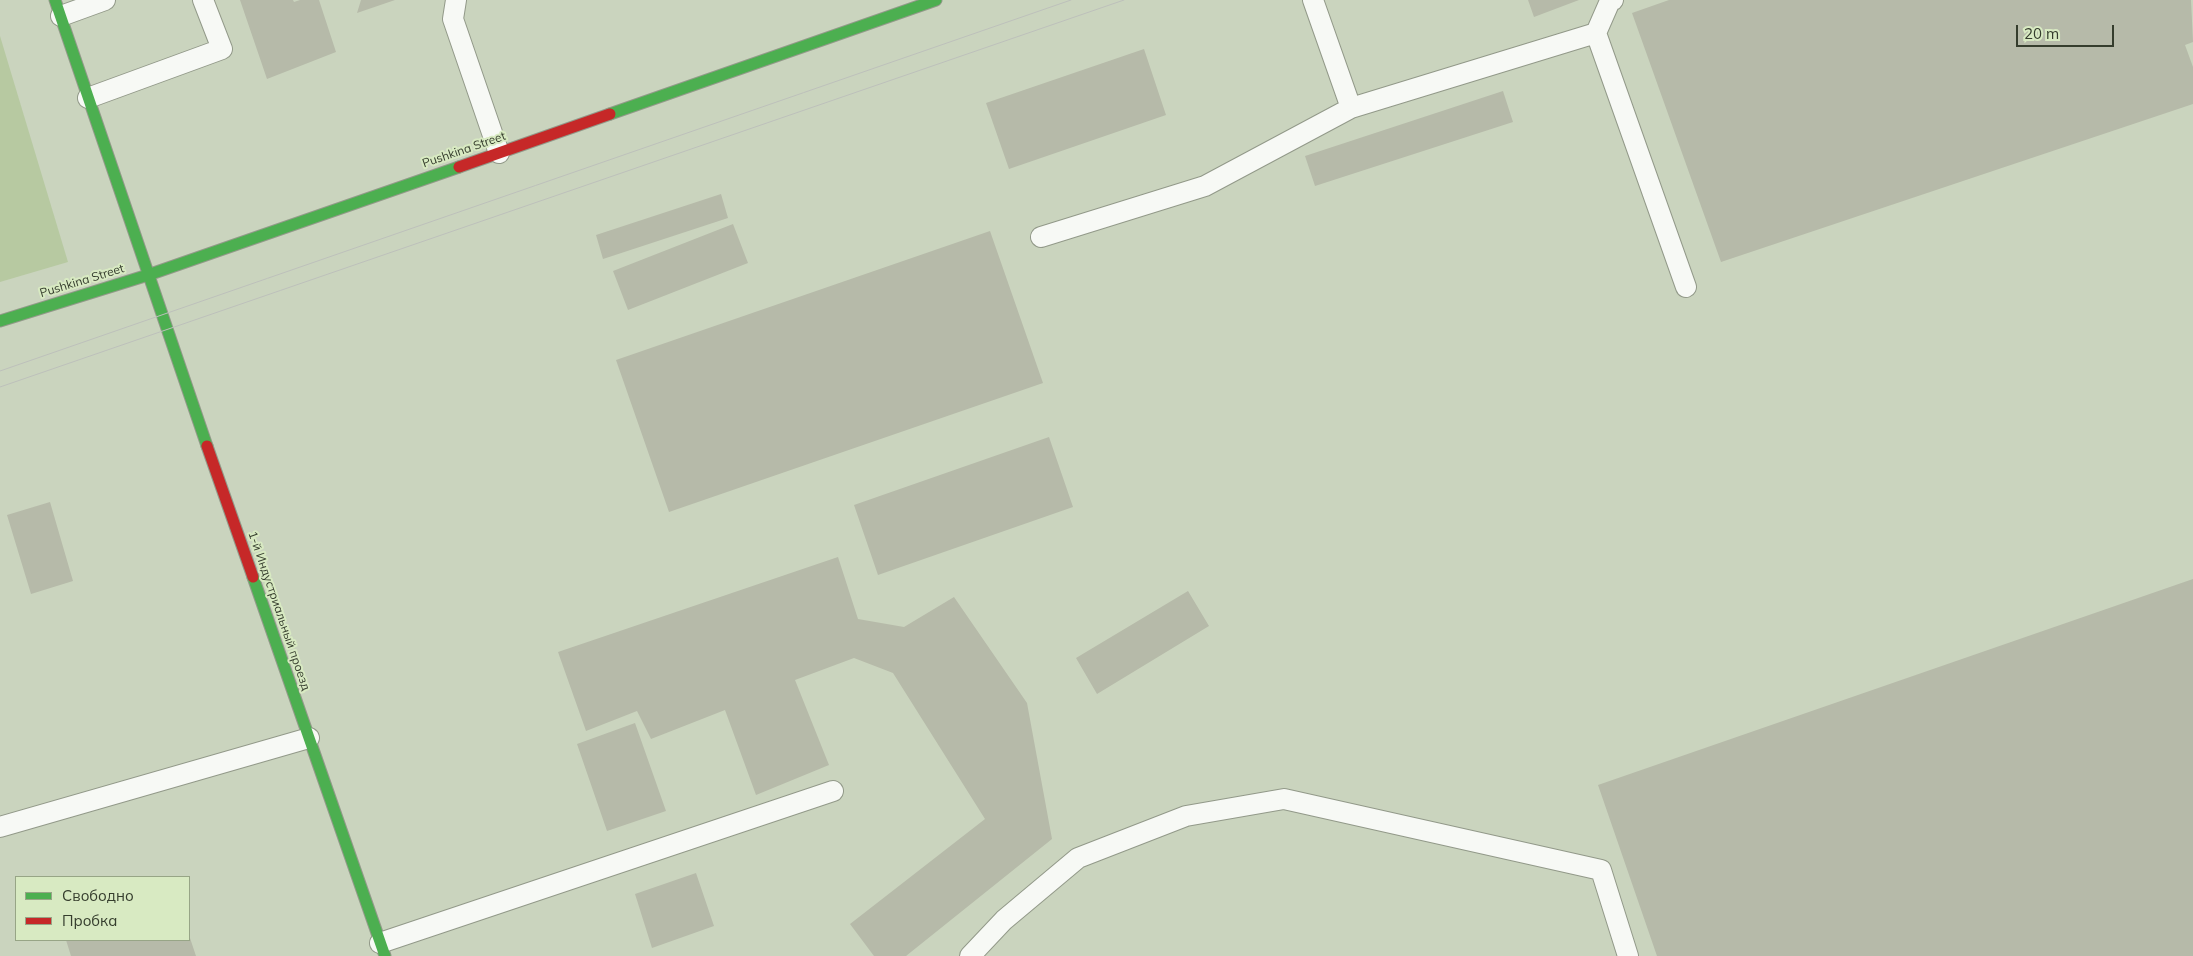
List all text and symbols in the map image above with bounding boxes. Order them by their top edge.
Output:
scale bar [2018,15,2116,47]
text: 20 m [2024,24,2059,43]
street label: Pushkina Street [420,129,508,171]
street label: Pushkina Street [38,261,126,301]
street label: 1-й Индустриальный проезд [245,530,313,692]
legend [15,876,190,941]
text: Свободно [62,886,134,905]
text: Пробка [62,911,117,930]

